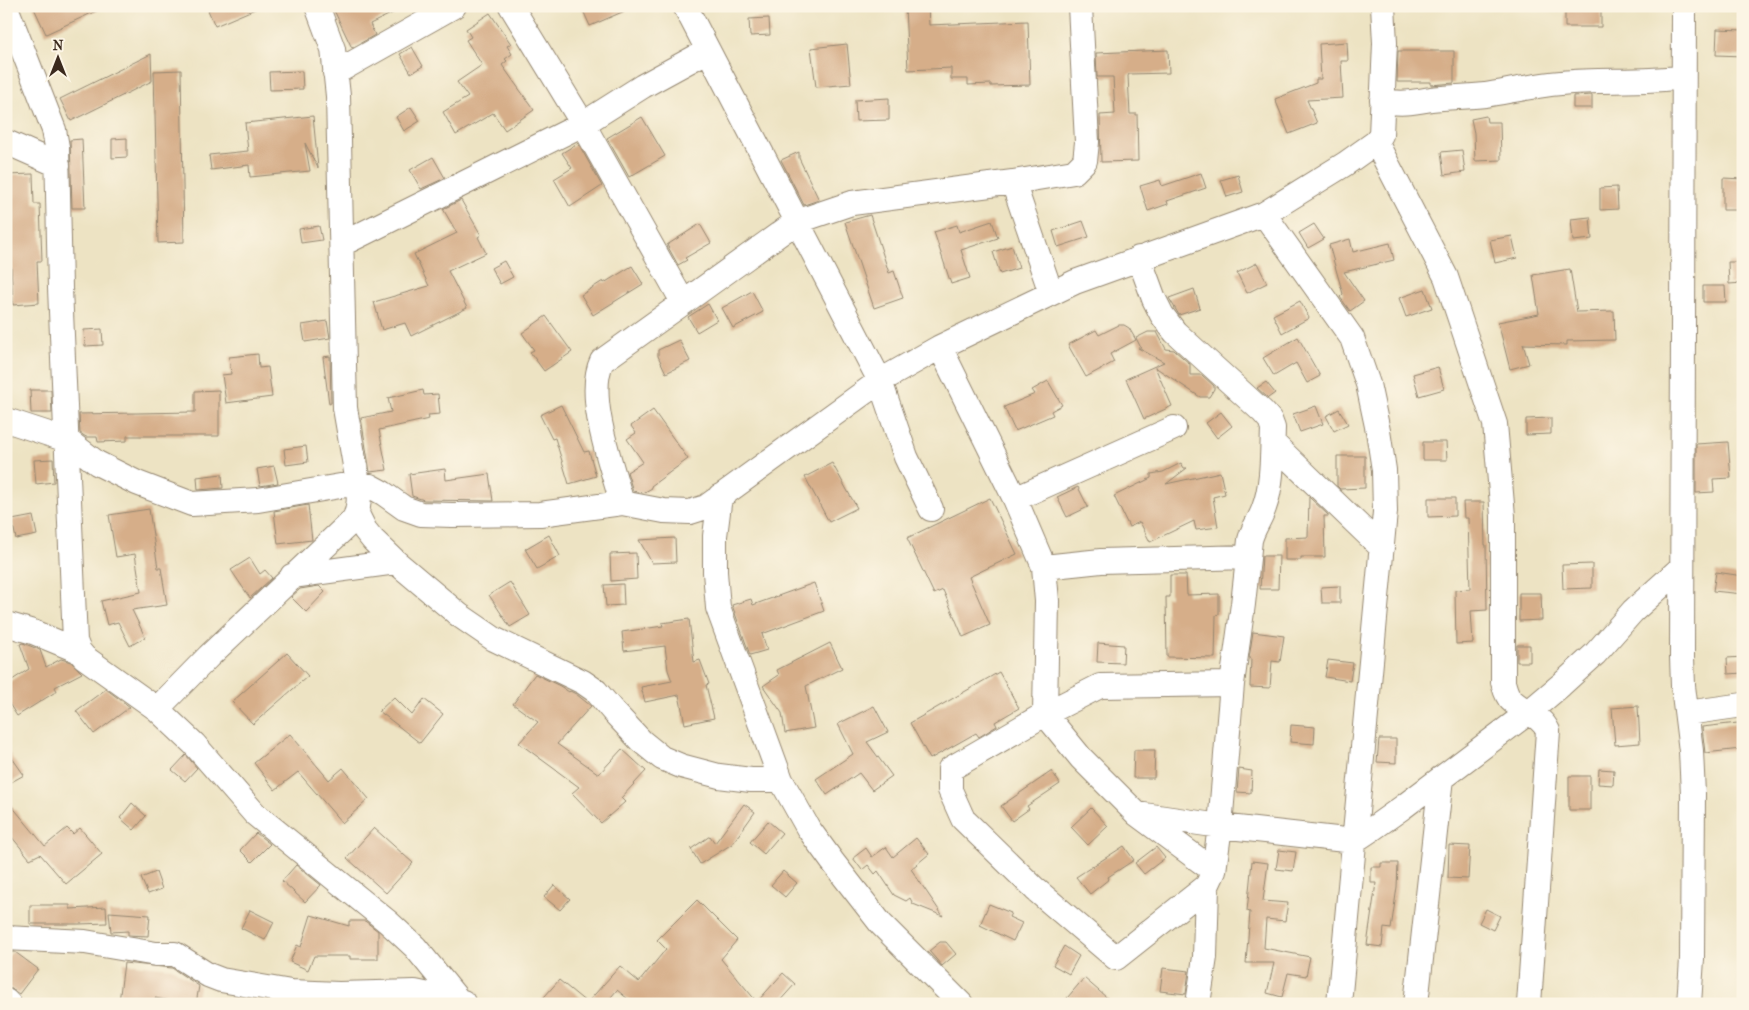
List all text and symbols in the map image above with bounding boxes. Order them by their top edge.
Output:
north arrow [32,32,82,82]
text: N [53,37,64,54]

